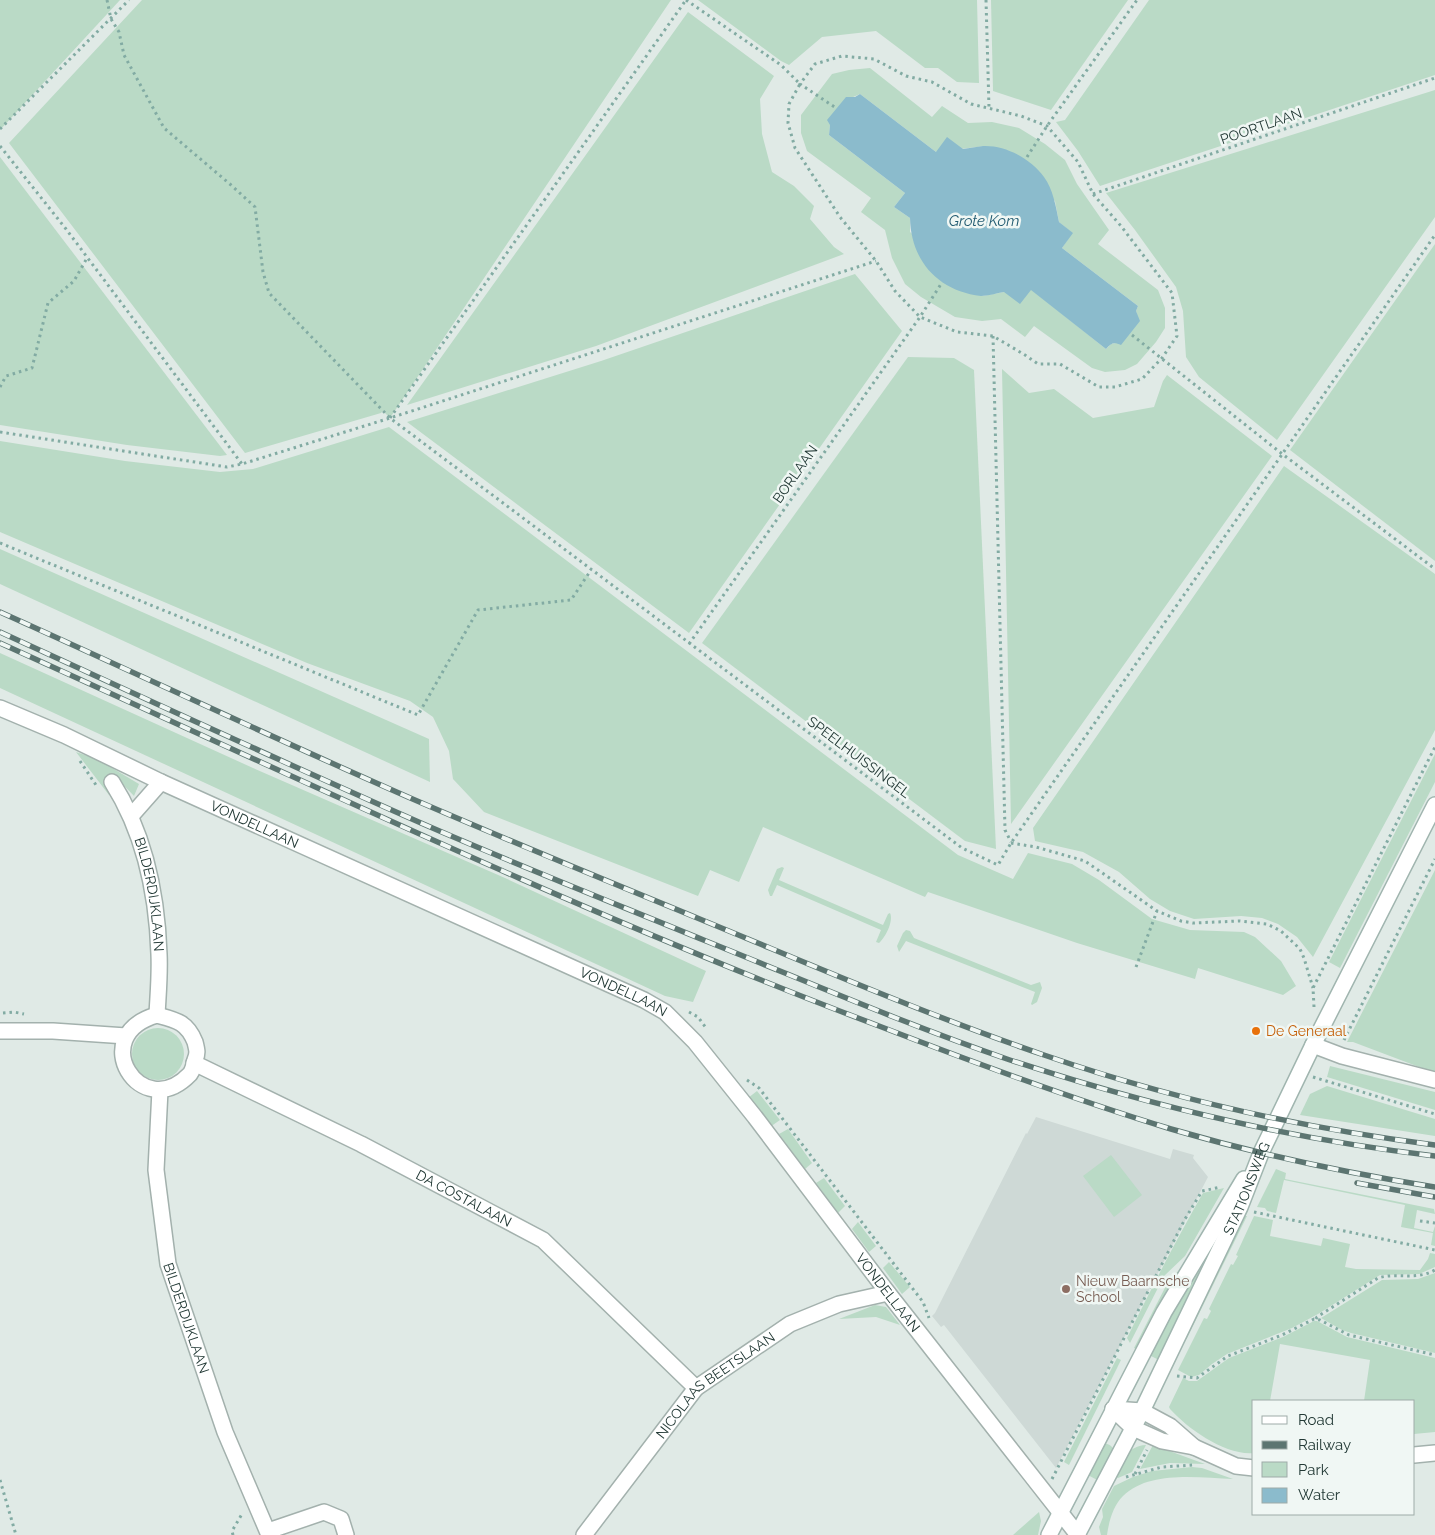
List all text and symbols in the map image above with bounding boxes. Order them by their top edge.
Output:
street label: POORTLAAN [1218,105,1304,147]
water label: Grote Kom [949,212,1019,230]
street label: BORLAAN [769,442,821,506]
street label: SPEELHUISSINGEL [804,713,914,801]
street label: VONDELLAAN [208,797,301,851]
street label: BILDERDIJKLAAN [131,835,167,952]
street label: VONDELLAAN [577,964,670,1020]
place label: De Generaal [1266,1023,1347,1039]
marker: De Generaal [1250,1025,1262,1037]
street label: STATIONSWEG [1220,1139,1273,1237]
street label: DA COSTALAAN [413,1167,514,1230]
street label: VONDELLAAN [853,1250,923,1335]
street label: BILDERDIJKLAAN [160,1261,213,1376]
place label: Nieuw Baarnsche School [1076,1273,1189,1305]
marker: Nieuw Baarnsche School [1060,1283,1072,1295]
street label: NICOLAAS BEETSLAAN [653,1329,778,1442]
legend [1252,1400,1415,1515]
text: Road [1298,1411,1334,1429]
text: Railway [1298,1436,1351,1454]
text: Park [1298,1461,1329,1479]
text: Water [1298,1486,1341,1504]

